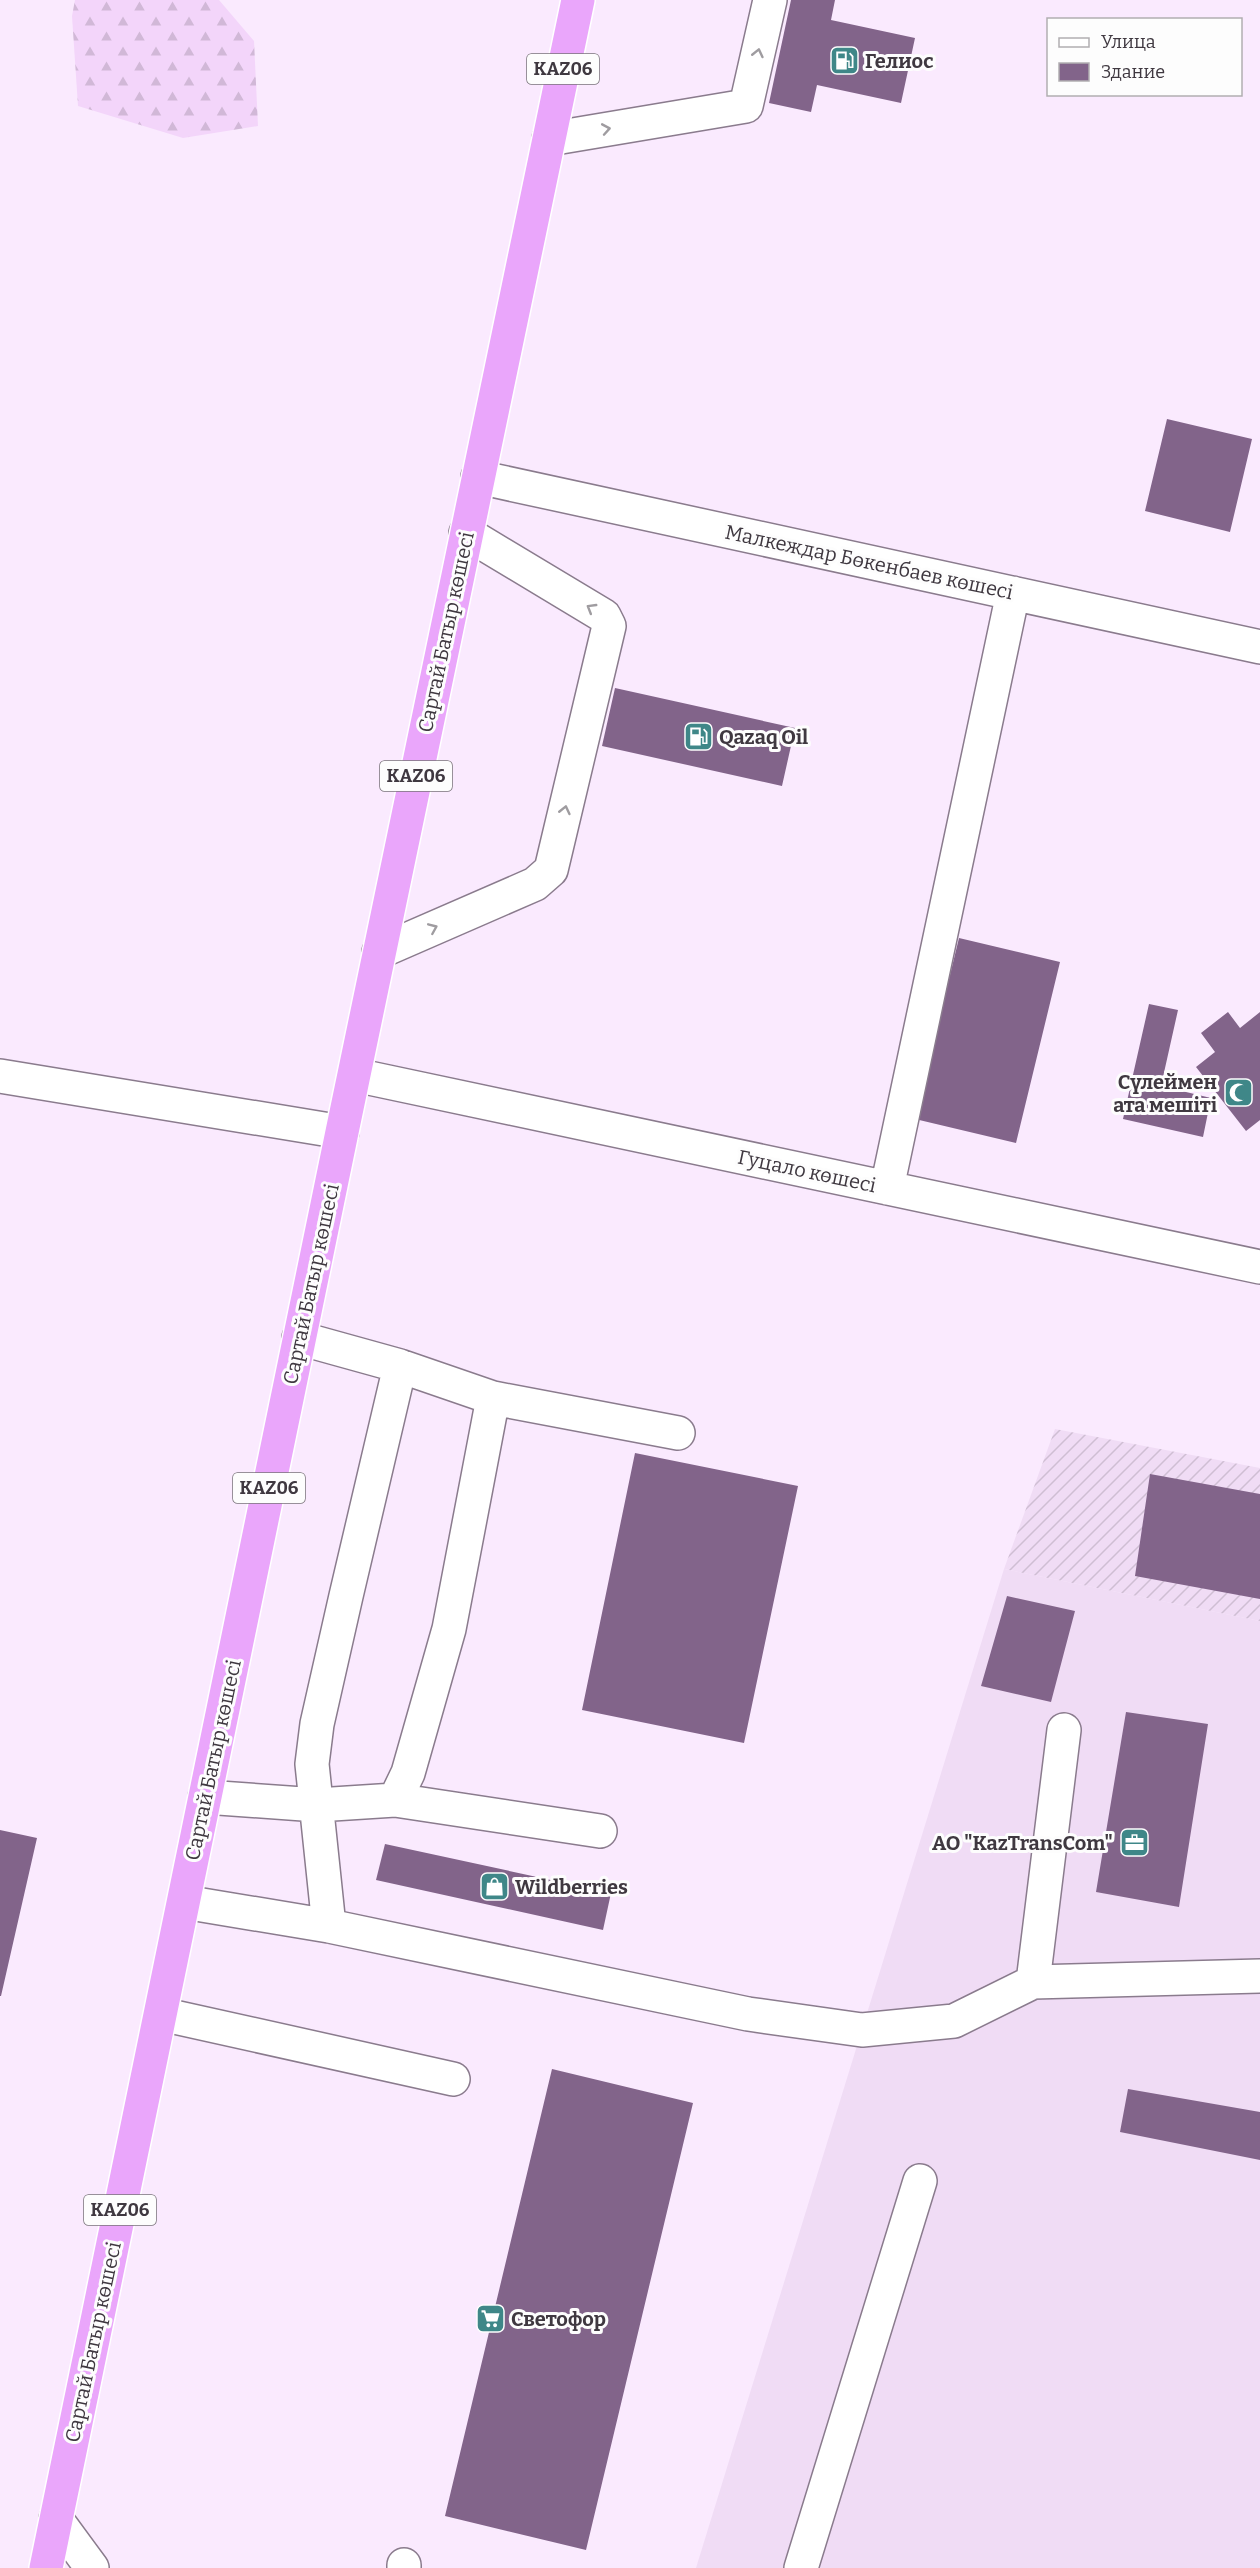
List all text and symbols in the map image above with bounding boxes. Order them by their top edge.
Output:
legend [1047,18,1242,96]
text: Улица [1101,31,1156,53]
fuel station icon: Гелиос [828,45,860,77]
one-way arrow [751,49,764,59]
place label: Гелиос [865,49,933,73]
road number: KАZ06 [527,54,599,84]
text: Здание [1101,61,1165,83]
one-way arrow [601,123,611,136]
street label: Малкеждар Бөкенбаев көшесі [723,520,1015,604]
street label: Сартай Батыр көшесі [413,530,479,734]
one-way arrow [587,603,597,615]
fuel station icon: Qazaq Oil [682,721,714,753]
place label: Qazaq Oil [719,725,808,749]
road number: KАZ06 [380,761,452,791]
one-way arrow [558,805,571,815]
one-way arrow [426,924,437,936]
place label: Сүлеймен ата мешіті [1113,1070,1218,1117]
mosque icon: Сүлеймен ата мешіті [1222,1077,1254,1109]
street label: Гуцало көшесі [736,1145,878,1197]
street label: Сартай Батыр көшесі [278,1182,344,1386]
road number: KАZ06 [233,1473,305,1503]
street label: Сартай Батыр көшесі [180,1658,246,1862]
office icon: АО "KazTransCom" [1118,1827,1150,1859]
place label: АО "KazTransCom" [932,1831,1113,1855]
shop icon: Wildberries [478,1871,510,1903]
place label: Wildberries [515,1875,628,1899]
road number: KАZ06 [84,2195,156,2225]
street label: Сартай Батыр көшесі [60,2240,126,2444]
supermarket icon: Светофор [474,2303,506,2335]
place label: Светофор [511,2307,606,2331]

